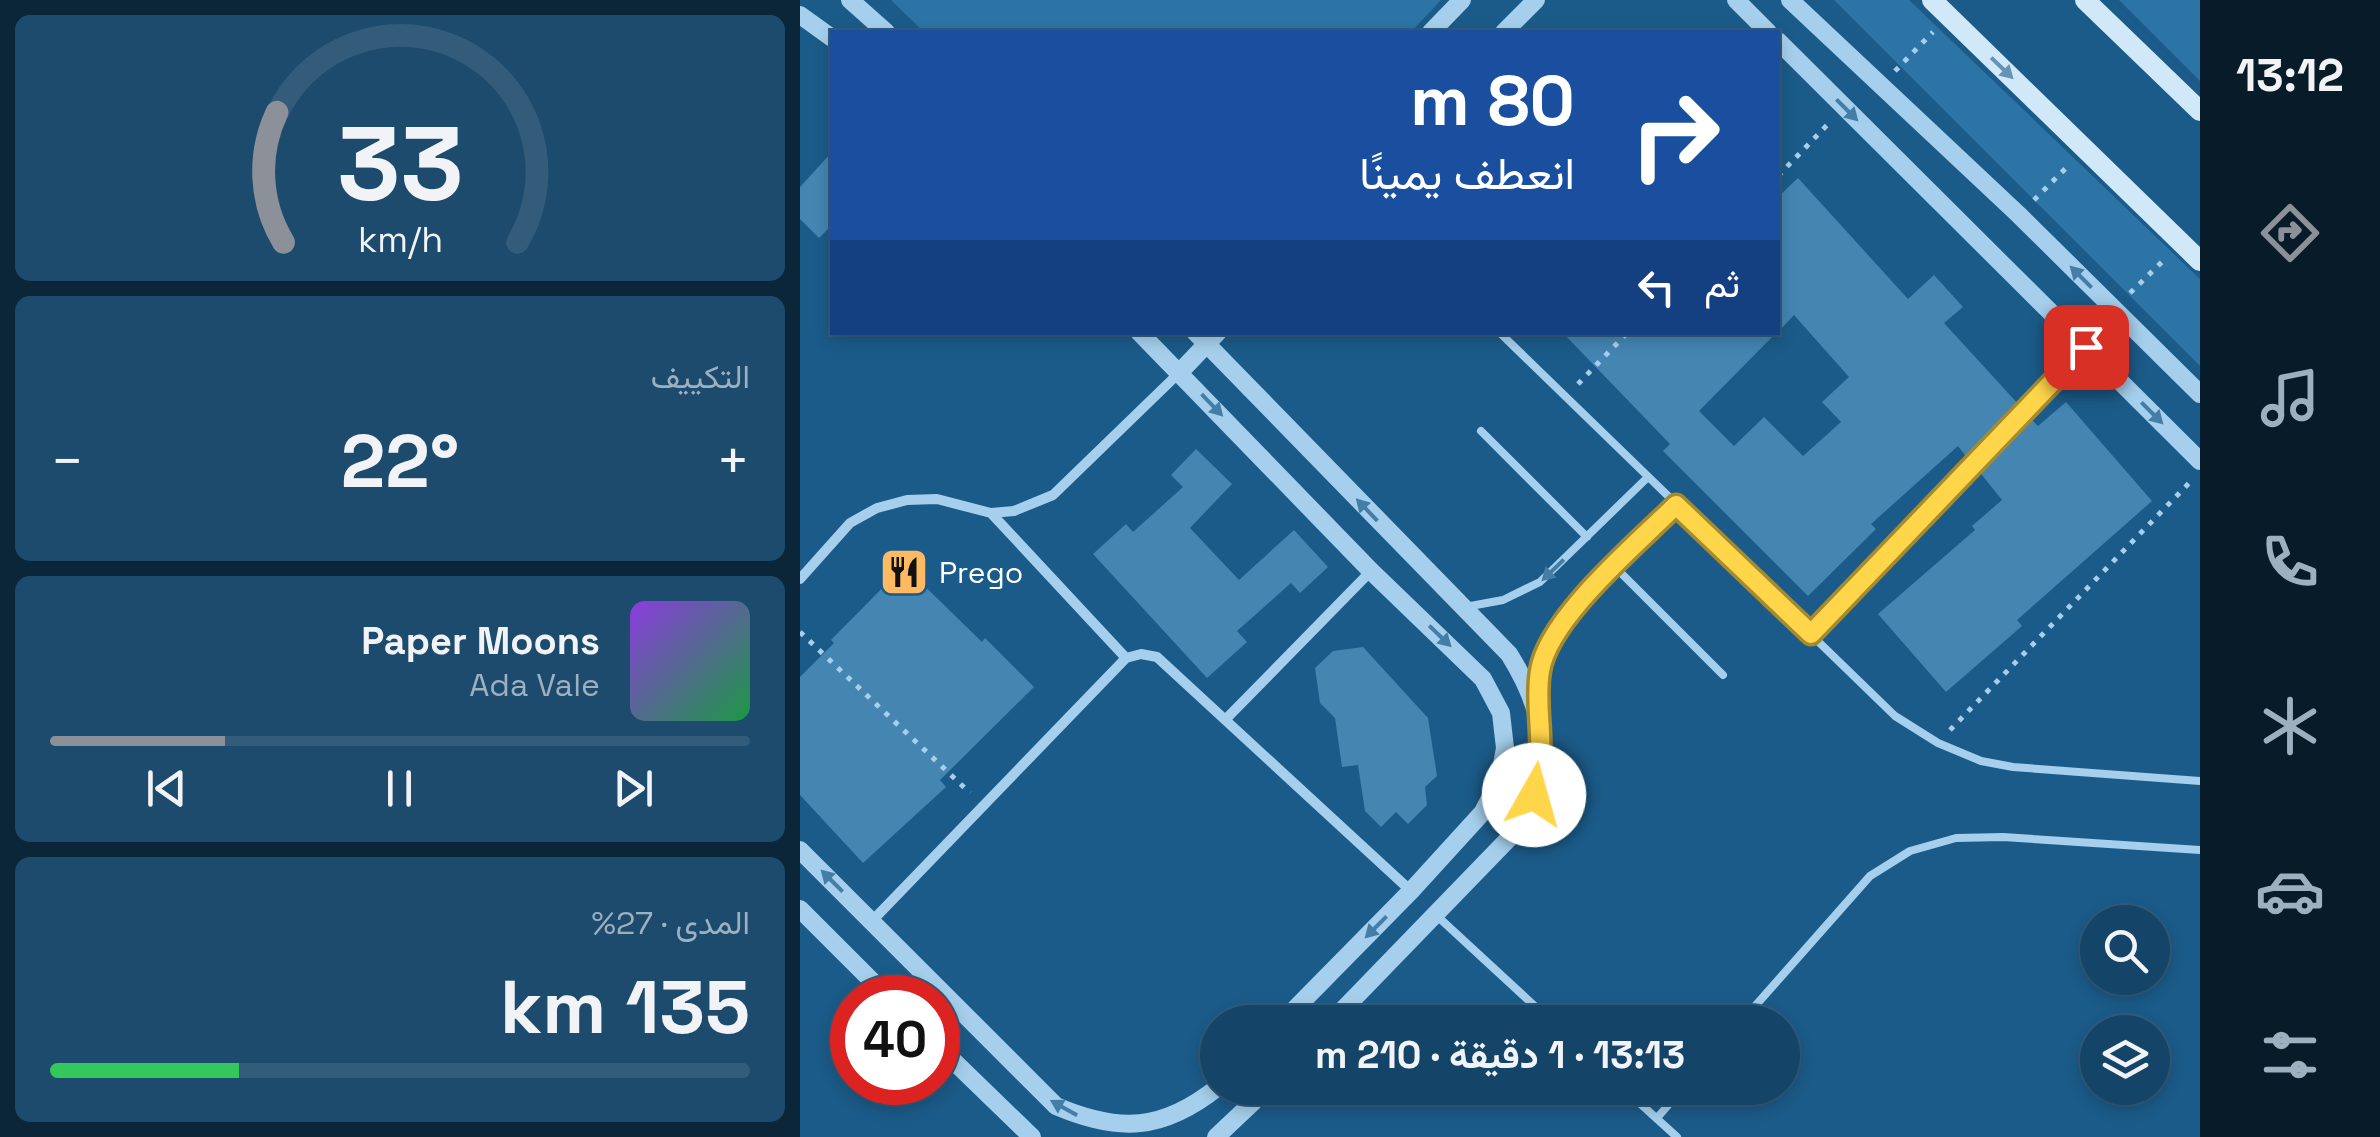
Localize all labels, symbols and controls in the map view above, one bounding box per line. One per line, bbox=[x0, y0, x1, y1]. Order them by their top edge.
text: 13:12 bbox=[2236, 47, 2344, 104]
text: 80 m bbox=[1410, 56, 1575, 145]
one-way arrow bbox=[1990, 56, 2014, 79]
icon: right bbox=[1610, 70, 1740, 200]
text: 33 bbox=[337, 98, 463, 230]
one-way arrow bbox=[1834, 98, 1858, 121]
text: انعطف يمينًا bbox=[1359, 145, 1575, 202]
icon: directions bbox=[2255, 198, 2325, 268]
text: km/h bbox=[357, 217, 443, 262]
icon: left bbox=[1629, 260, 1684, 315]
text: ثم bbox=[1704, 260, 1740, 308]
one-way arrow bbox=[2069, 265, 2093, 289]
pin bbox=[2044, 305, 2129, 390]
icon: arrive bbox=[2059, 320, 2114, 375]
text: التكييف bbox=[651, 357, 750, 397]
icon: music bbox=[2255, 363, 2325, 433]
one-way arrow bbox=[1200, 392, 1223, 416]
one-way arrow bbox=[2140, 401, 2164, 425]
text: 22° bbox=[341, 413, 459, 509]
text: − bbox=[50, 426, 84, 496]
text: + bbox=[716, 426, 750, 496]
one-way arrow bbox=[1356, 498, 1380, 522]
icon: phone bbox=[2255, 527, 2325, 597]
restaurant icon: Prego bbox=[878, 546, 930, 598]
place label: Prego bbox=[939, 553, 1023, 592]
one-way arrow bbox=[1541, 558, 1565, 581]
text: Paper Moons bbox=[361, 617, 600, 665]
one-way arrow bbox=[1427, 624, 1451, 647]
text: Ada Vale bbox=[469, 665, 600, 705]
icon: climate bbox=[2255, 691, 2325, 761]
position arrow bbox=[1482, 743, 1586, 847]
icon: previous bbox=[139, 761, 194, 816]
icon: pause bbox=[372, 761, 427, 816]
icon: next bbox=[606, 761, 661, 816]
icon: car bbox=[2255, 856, 2325, 926]
one-way arrow bbox=[820, 870, 844, 894]
text: المدى · 27% bbox=[591, 903, 750, 943]
map controls bbox=[2080, 905, 2170, 1105]
button: search bbox=[2080, 905, 2170, 995]
one-way arrow bbox=[1365, 915, 1388, 939]
text: 135 km bbox=[500, 959, 750, 1055]
speed limit sign: 40 bbox=[830, 975, 960, 1105]
button: layers bbox=[2080, 1015, 2170, 1105]
icon: filters bbox=[2255, 1020, 2325, 1090]
text: 13:13 · 1 دقيقة · 210 m bbox=[1315, 1031, 1685, 1079]
one-way arrow bbox=[1050, 1099, 1078, 1117]

